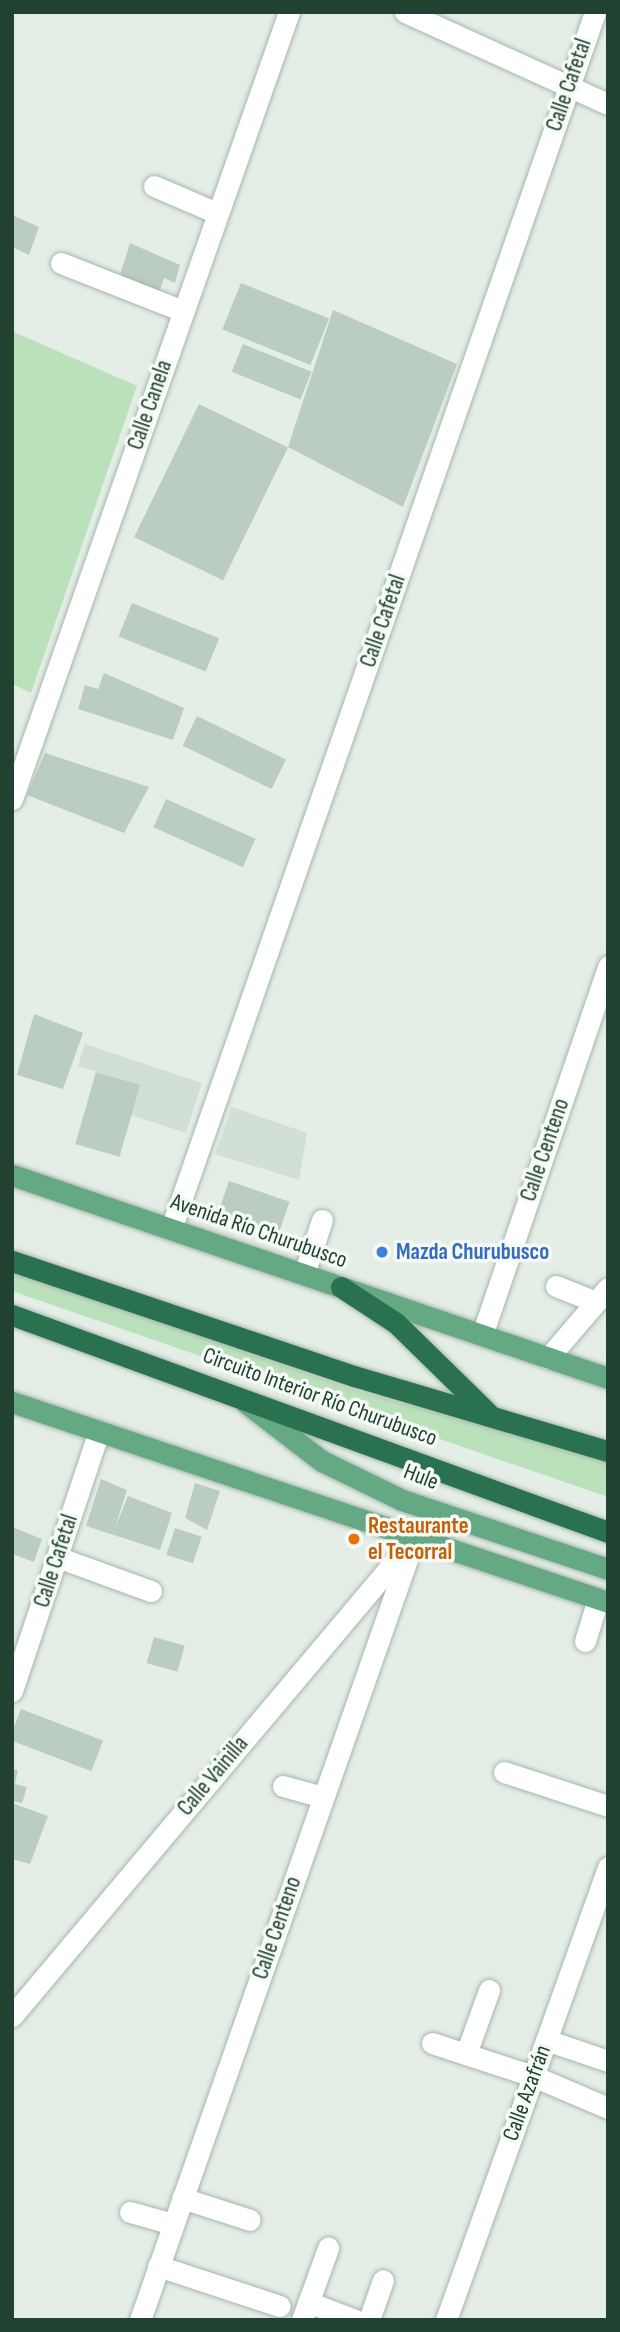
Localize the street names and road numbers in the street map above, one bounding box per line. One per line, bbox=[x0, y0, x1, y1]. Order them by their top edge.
street label: Calle Cafetal bbox=[540, 35, 598, 135]
street label: Calle Canela bbox=[122, 357, 178, 453]
street label: Calle Cafetal bbox=[354, 571, 412, 671]
street label: Calle Centeno bbox=[515, 1095, 575, 1205]
street label: Avenida Río Churubusco bbox=[167, 1188, 351, 1274]
street label: Circuito Interior Río Churubusco bbox=[199, 1342, 441, 1452]
street label: Hule bbox=[400, 1458, 442, 1496]
street label: Calle Cafetal bbox=[28, 1511, 84, 1611]
street label: Calle Vainilla bbox=[172, 1731, 254, 1821]
street label: Calle Centeno bbox=[247, 1873, 307, 1983]
street label: Calle Azafrán bbox=[497, 2041, 557, 2145]

